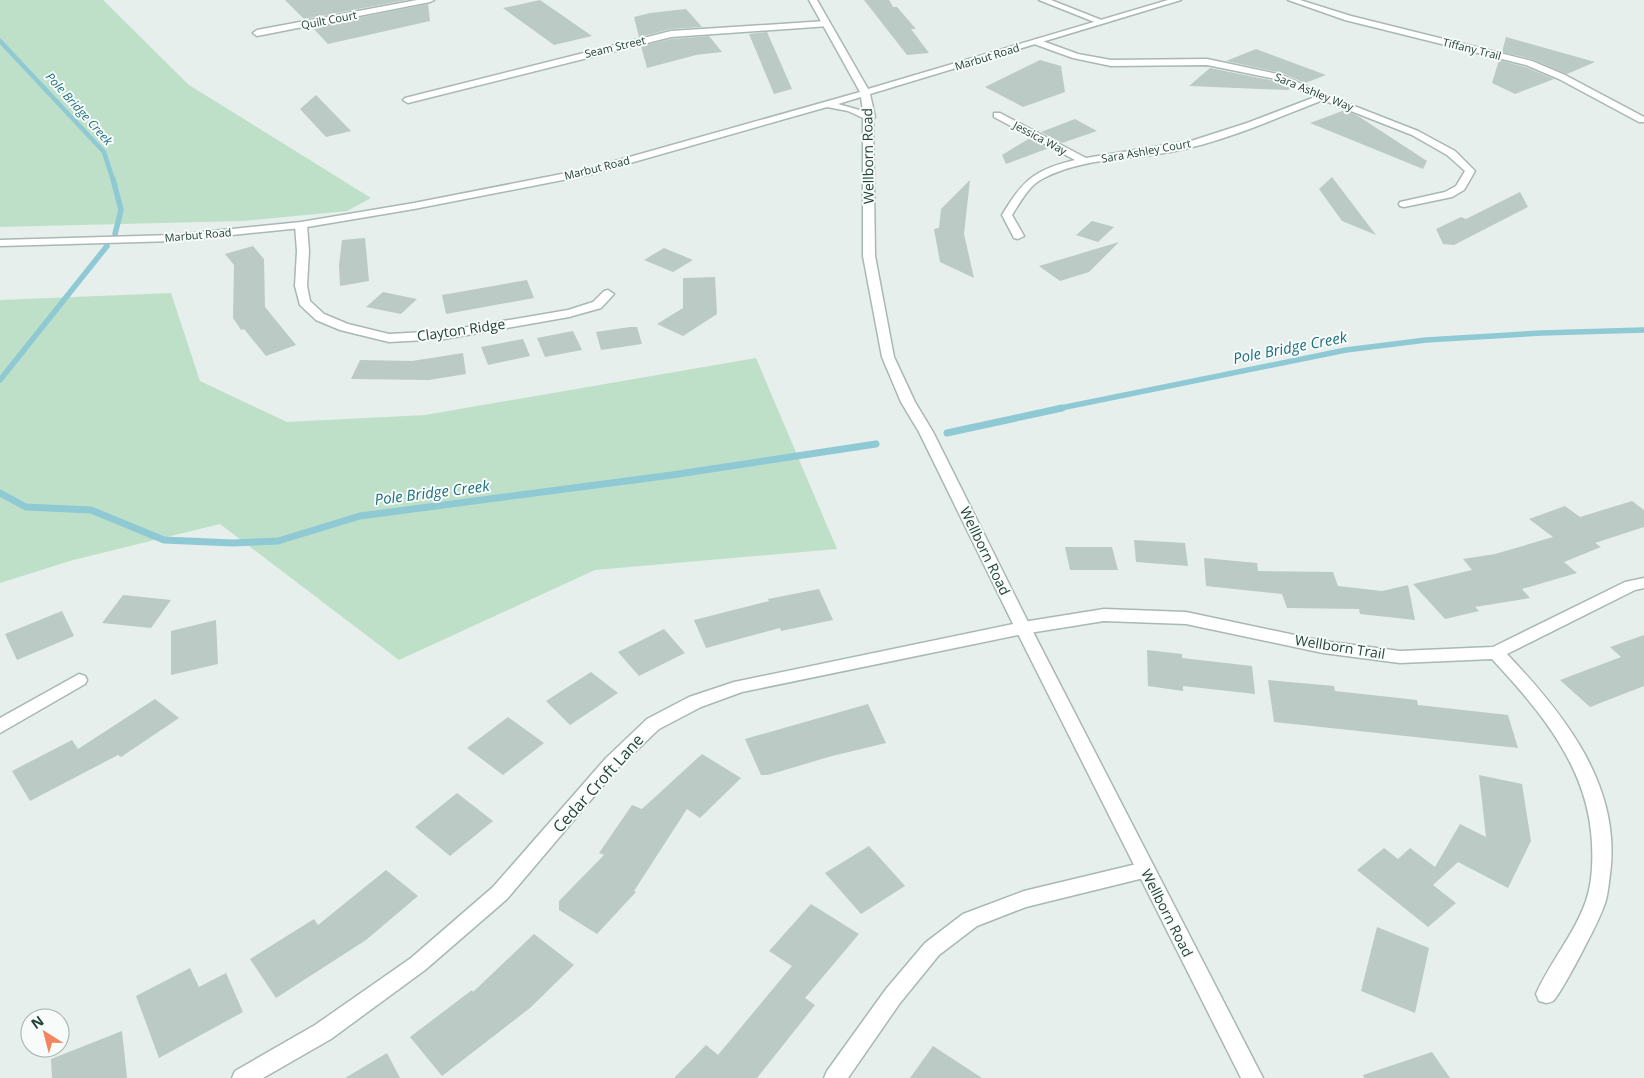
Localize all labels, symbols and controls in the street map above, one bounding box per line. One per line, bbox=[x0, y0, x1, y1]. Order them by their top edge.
street label: Quilt Court bbox=[300, 7, 358, 32]
street label: Seam Street bbox=[583, 32, 647, 61]
street label: Tiffany Trail bbox=[1441, 34, 1503, 63]
street label: Marbut Road bbox=[953, 40, 1021, 73]
water label: Pole Bridge Creek bbox=[42, 69, 117, 150]
street label: Sara Ashley Way bbox=[1273, 69, 1356, 114]
street label: Wellborn Road bbox=[857, 108, 878, 204]
street label: Jessica Way bbox=[1010, 117, 1070, 158]
street label: Sara Ashley Court bbox=[1100, 135, 1192, 166]
street label: Marbut Road bbox=[563, 152, 631, 183]
street label: Marbut Road bbox=[164, 224, 232, 245]
street label: Clayton Ridge bbox=[416, 314, 506, 345]
water label: Pole Bridge Creek bbox=[1231, 326, 1349, 368]
water label: Pole Bridge Creek bbox=[373, 475, 491, 509]
street label: Wellborn Road bbox=[956, 503, 1015, 598]
street label: Wellborn Trail bbox=[1294, 630, 1387, 663]
street label: Cedar Croft Lane bbox=[548, 729, 648, 837]
street label: Wellborn Road bbox=[1137, 866, 1198, 960]
north arrow bbox=[20, 1008, 70, 1058]
text: N bbox=[27, 1011, 47, 1033]

